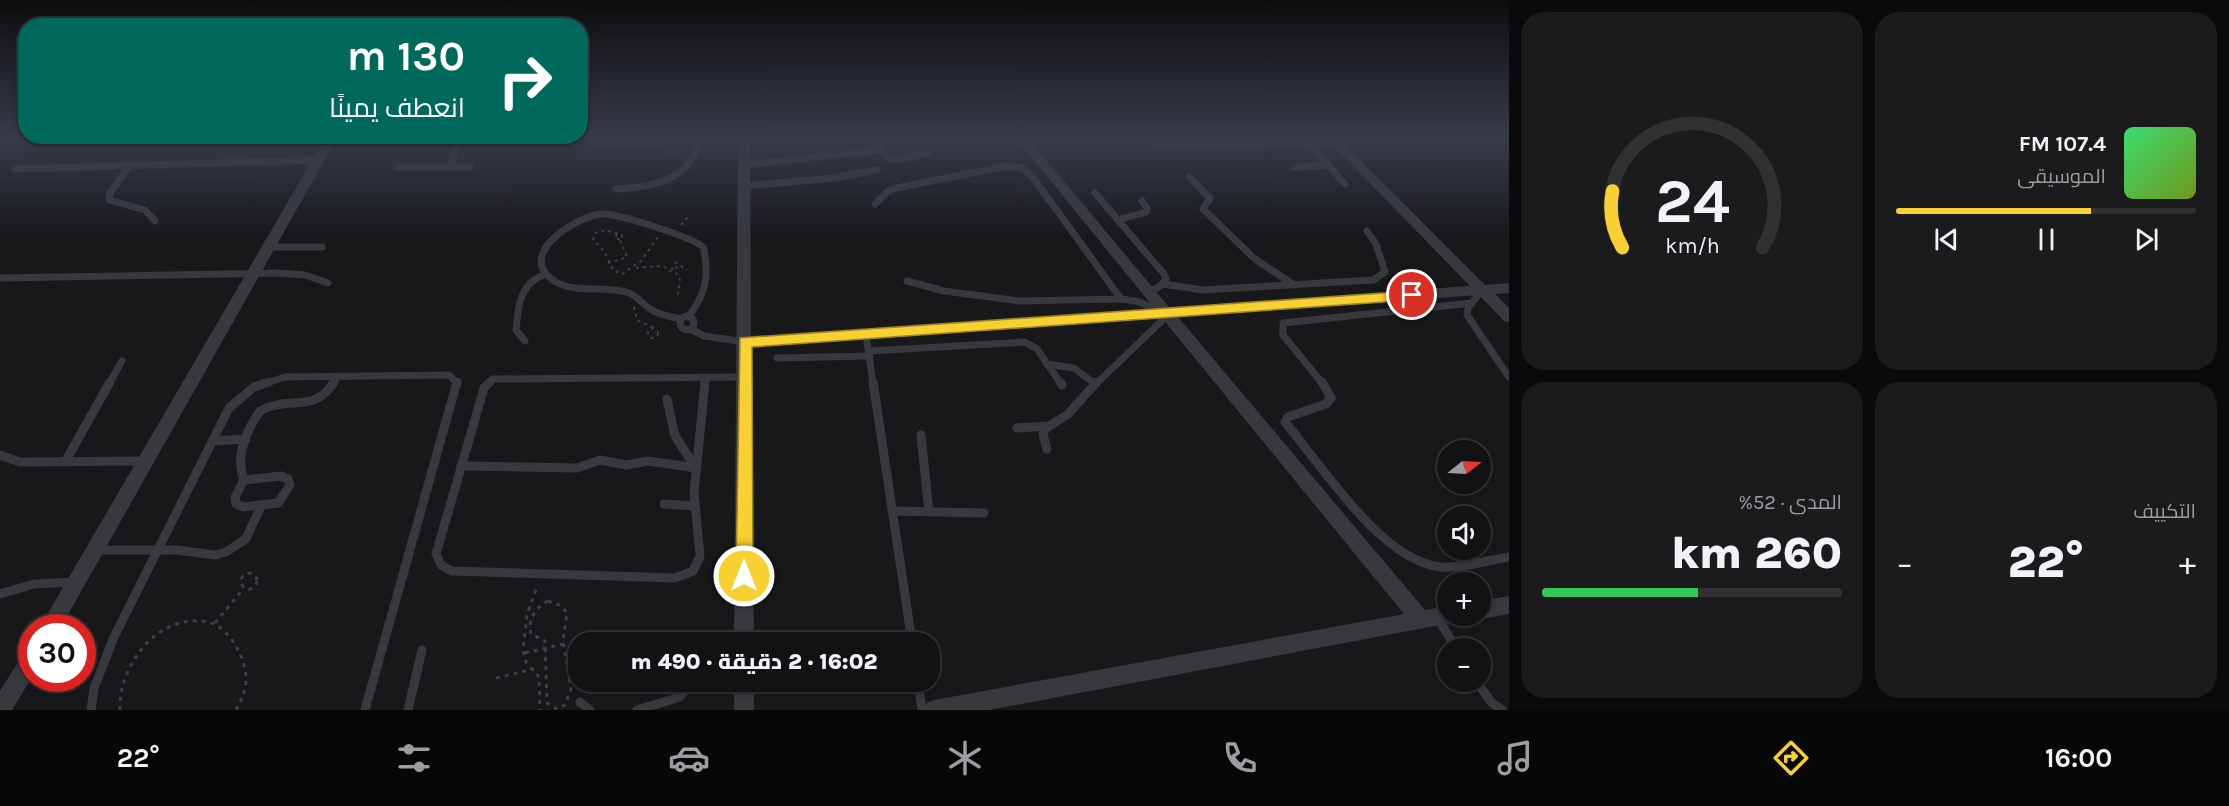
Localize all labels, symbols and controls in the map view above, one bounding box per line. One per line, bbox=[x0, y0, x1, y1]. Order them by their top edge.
text: 130 m bbox=[347, 31, 465, 81]
icon: right bbox=[486, 42, 564, 120]
text: انعطف يمينًا bbox=[329, 92, 465, 124]
text: 107.4 FM bbox=[2019, 131, 2106, 157]
text: 24 bbox=[1655, 165, 1729, 238]
text: الموسيقى bbox=[2017, 165, 2106, 188]
icon: previous bbox=[1930, 223, 1963, 256]
icon: pause bbox=[2030, 223, 2063, 256]
icon: next bbox=[2130, 223, 2163, 256]
text: km/h bbox=[1665, 234, 1719, 259]
pin bbox=[1386, 269, 1437, 320]
icon: arrive bbox=[1395, 278, 1428, 311]
north arrow bbox=[1437, 440, 1491, 494]
map controls bbox=[1437, 440, 1491, 692]
text: المدى · 52% bbox=[1739, 491, 1842, 514]
text: التكييف bbox=[2133, 500, 2196, 523]
button: sound bbox=[1437, 506, 1491, 560]
text: 260 km bbox=[1671, 527, 1842, 579]
text: 22° bbox=[2008, 536, 2084, 588]
position arrow bbox=[712, 544, 776, 608]
text: − bbox=[1896, 544, 1913, 582]
text: + bbox=[2179, 544, 2196, 582]
button: + bbox=[1437, 572, 1491, 626]
speed limit sign: 30 bbox=[18, 614, 96, 692]
button: − bbox=[1437, 638, 1491, 692]
text: 16:02 · 2 دقيقة · 490 m bbox=[631, 649, 877, 675]
icon: filters bbox=[393, 737, 435, 779]
icon: car bbox=[668, 737, 710, 779]
icon: climate bbox=[944, 737, 986, 779]
icon: phone bbox=[1219, 737, 1261, 779]
icon: music bbox=[1494, 737, 1536, 779]
icon: directions bbox=[1770, 737, 1812, 779]
text: 22° bbox=[117, 742, 160, 774]
text: 16:00 bbox=[2045, 742, 2112, 774]

